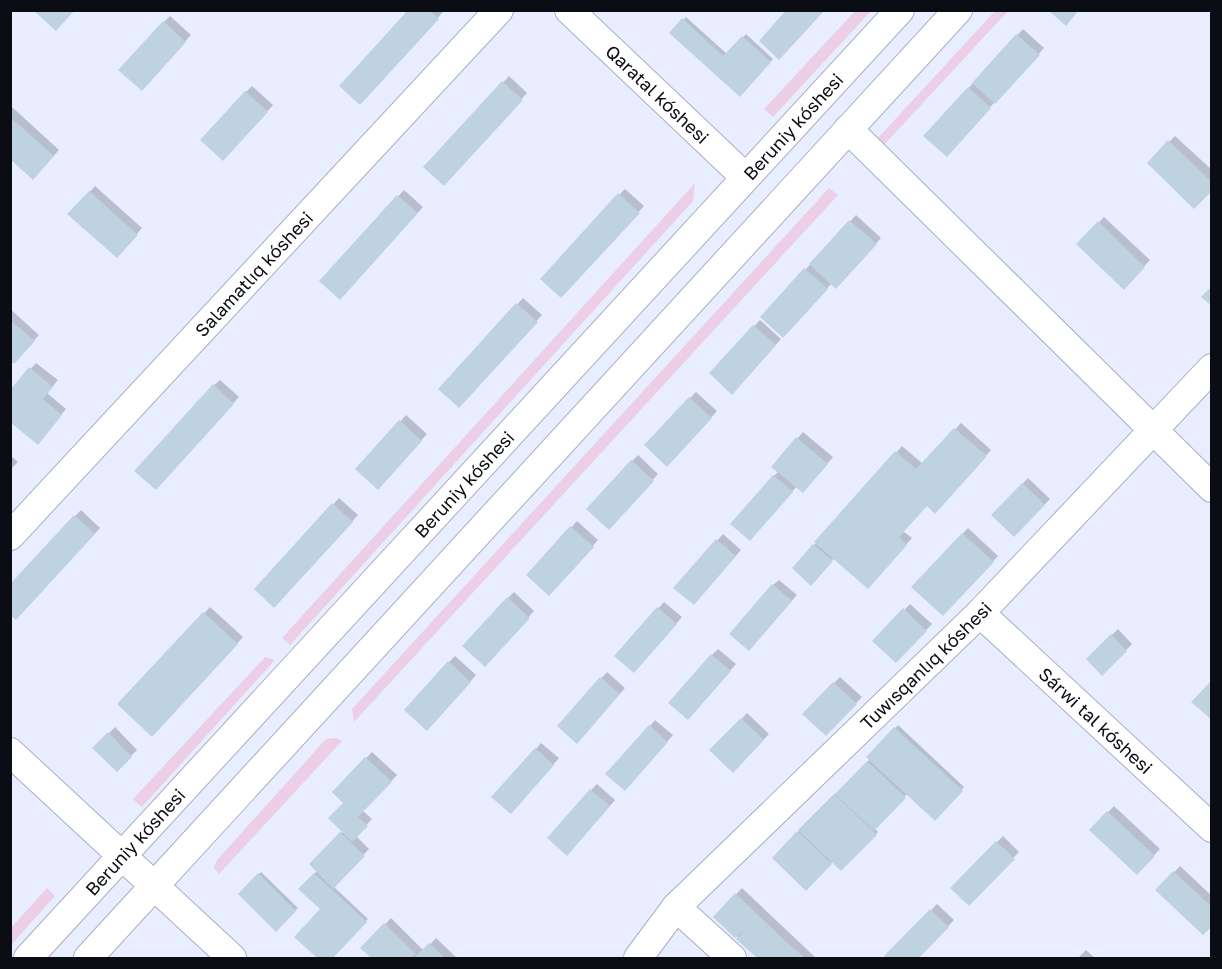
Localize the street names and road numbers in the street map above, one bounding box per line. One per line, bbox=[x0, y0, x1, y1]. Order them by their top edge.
street label: Qaratal kóshesi bbox=[601, 40, 714, 148]
street label: Beruniy kóshesi bbox=[739, 68, 847, 184]
street label: Salamatlıq kóshesi bbox=[190, 207, 317, 341]
street label: Beruniy kóshesi bbox=[410, 426, 518, 542]
street label: Tuwısqanlıq kóshesi bbox=[856, 597, 996, 734]
street label: Sárwi tal kóshesi bbox=[1035, 662, 1157, 778]
street label: Beruniy kóshesi bbox=[80, 784, 189, 900]

